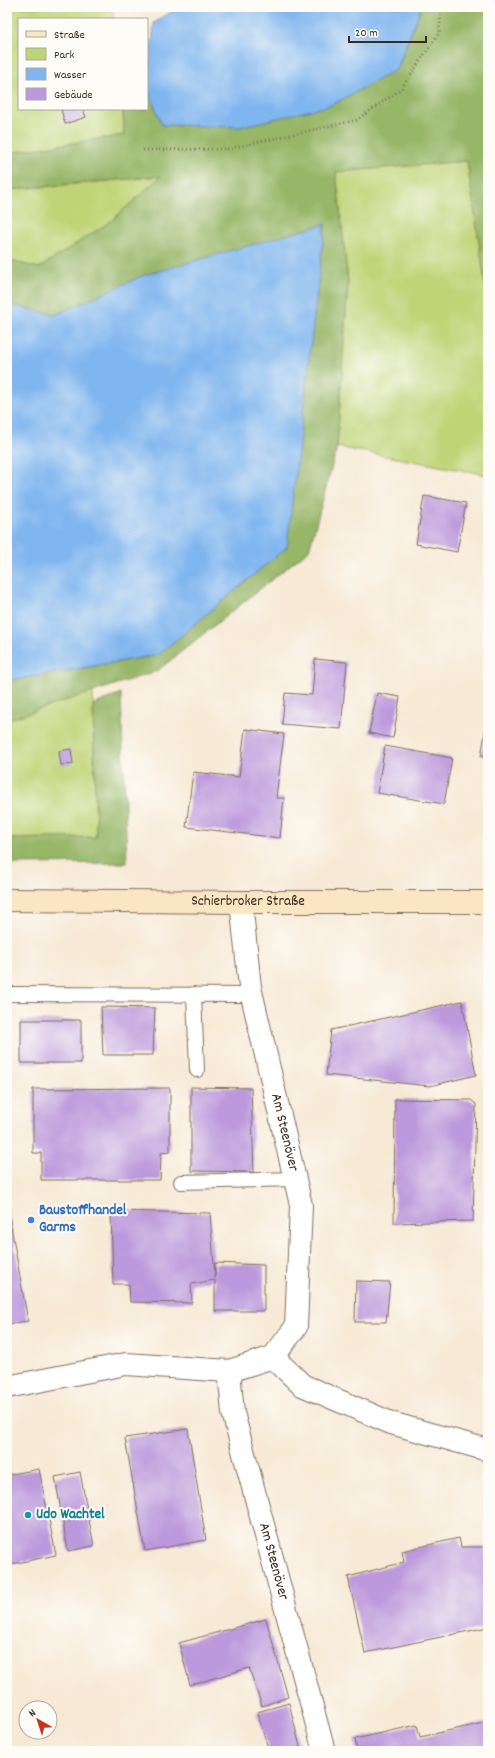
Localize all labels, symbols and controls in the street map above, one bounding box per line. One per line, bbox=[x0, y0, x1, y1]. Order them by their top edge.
legend bbox=[18, 18, 148, 110]
scale bar bbox=[349, 18, 426, 44]
text: 20 m bbox=[355, 25, 378, 42]
text: Straße bbox=[54, 27, 85, 44]
text: Park bbox=[54, 47, 75, 64]
text: Wasser bbox=[54, 67, 87, 84]
text: Gebäude bbox=[54, 87, 93, 104]
street label: Schierbroker Straße bbox=[191, 891, 305, 913]
street label: Am Steenöver bbox=[264, 1091, 304, 1174]
place label: Baustoffhandel Garms bbox=[39, 1200, 127, 1239]
marker: Baustoffhandel Garms bbox=[26, 1215, 36, 1225]
place label: Udo Wachtel bbox=[36, 1504, 105, 1526]
marker: Udo Wachtel bbox=[23, 1510, 33, 1520]
street label: Am Steenöver bbox=[252, 1520, 294, 1603]
north arrow bbox=[18, 1700, 58, 1740]
text: N bbox=[26, 1706, 41, 1722]

